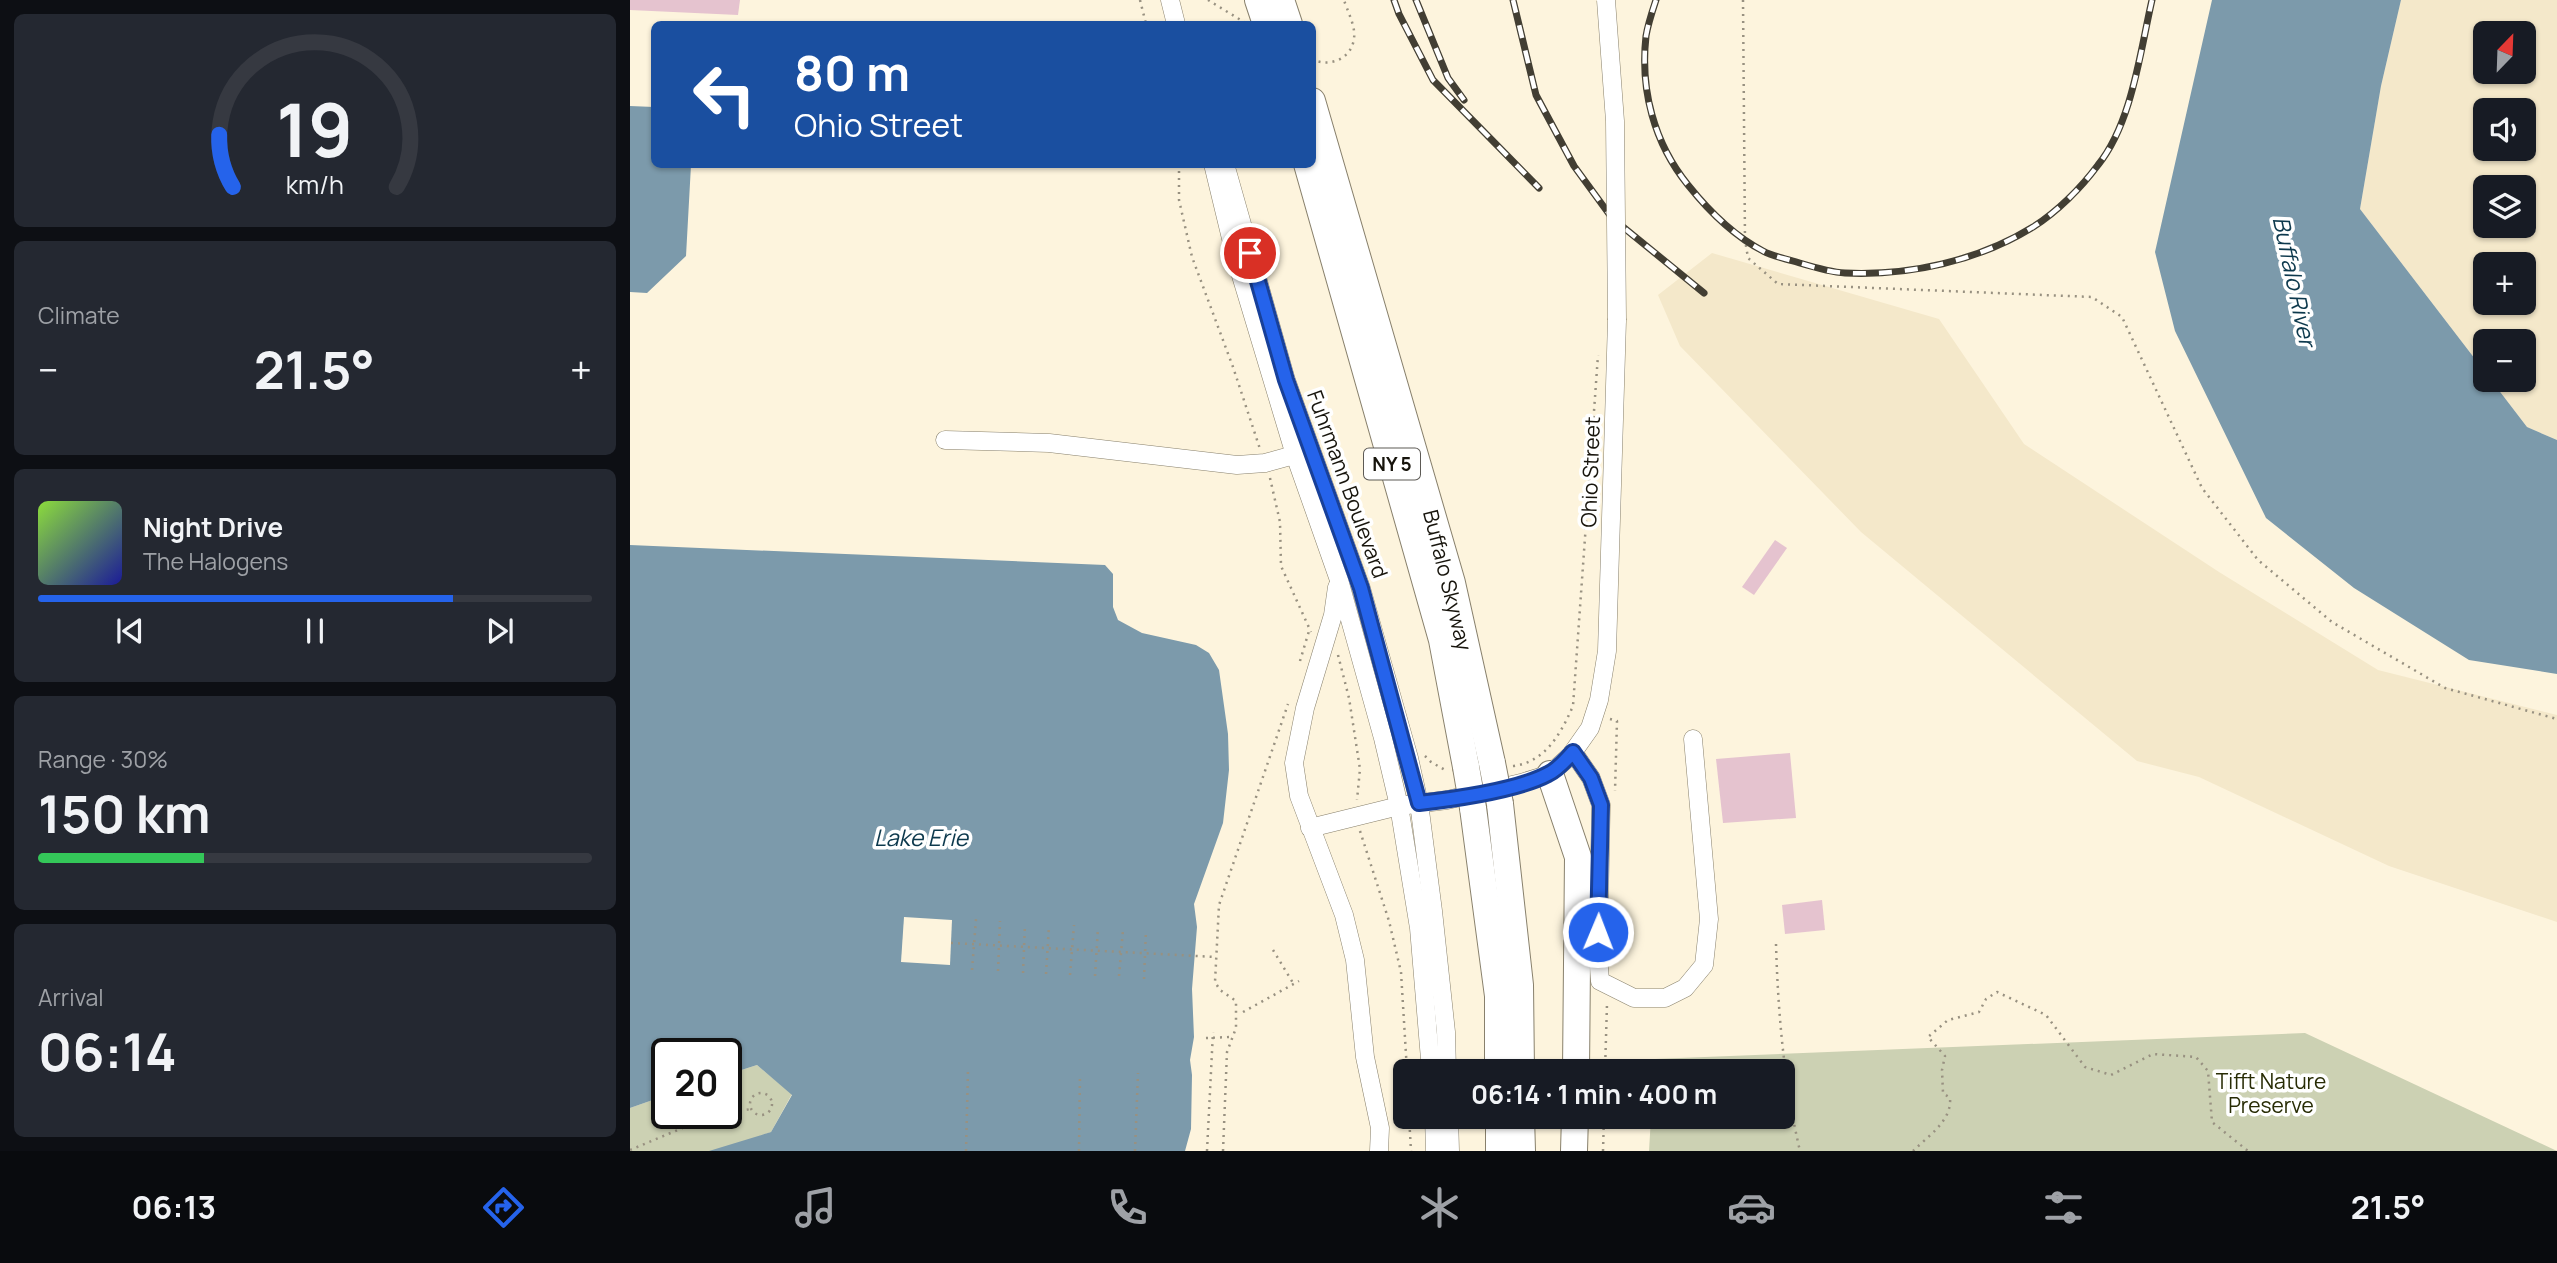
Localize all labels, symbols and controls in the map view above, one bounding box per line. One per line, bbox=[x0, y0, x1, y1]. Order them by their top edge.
north arrow bbox=[2473, 21, 2536, 84]
map controls bbox=[2473, 21, 2536, 392]
text: 80 m bbox=[794, 39, 910, 106]
icon: left bbox=[679, 49, 770, 140]
text: 19 bbox=[276, 79, 354, 179]
button: sound bbox=[2473, 98, 2536, 161]
text: Ohio Street bbox=[794, 103, 963, 147]
text: km/h bbox=[286, 167, 344, 202]
button: layers bbox=[2473, 175, 2536, 238]
water label: Buffalo River bbox=[2266, 213, 2325, 351]
pin bbox=[1220, 223, 1280, 283]
icon: arrive bbox=[1231, 234, 1269, 272]
button: + bbox=[2473, 252, 2536, 315]
text: Climate bbox=[38, 299, 120, 331]
button: − bbox=[2473, 329, 2536, 392]
text: 21.5° bbox=[254, 334, 375, 405]
text: − bbox=[38, 343, 59, 395]
text: + bbox=[570, 343, 592, 395]
street label: Fuhrmann Boulevard bbox=[1301, 386, 1395, 582]
street label: Ohio Street bbox=[1574, 416, 1606, 528]
road number: NY 5 bbox=[1364, 449, 1420, 480]
street label: Buffalo Skyway bbox=[1417, 507, 1479, 653]
text: Night Drive bbox=[143, 509, 283, 545]
text: The Halogens bbox=[143, 545, 288, 577]
icon: previous bbox=[111, 612, 149, 650]
icon: pause bbox=[296, 612, 334, 650]
icon: next bbox=[481, 612, 519, 650]
text: Range · 30% bbox=[38, 743, 168, 775]
text: 150 km bbox=[38, 778, 211, 849]
water label: Lake Erie bbox=[874, 821, 970, 853]
position arrow bbox=[1561, 895, 1635, 969]
text: Arrival bbox=[38, 981, 104, 1013]
text: 06:14 bbox=[38, 1016, 177, 1087]
speed limit sign: 20 bbox=[651, 1038, 742, 1129]
park label: Tifft Nature Preserve bbox=[2216, 1067, 2326, 1119]
text: 06:14 · 1 min · 400 m bbox=[1471, 1076, 1717, 1112]
icon: directions bbox=[479, 1183, 528, 1232]
icon: music bbox=[791, 1183, 840, 1232]
icon: phone bbox=[1103, 1183, 1152, 1232]
icon: climate bbox=[1415, 1183, 1464, 1232]
icon: car bbox=[1727, 1183, 1776, 1232]
icon: filters bbox=[2039, 1183, 2088, 1232]
text: 06:13 bbox=[131, 1185, 216, 1229]
text: 21.5° bbox=[2351, 1185, 2425, 1229]

